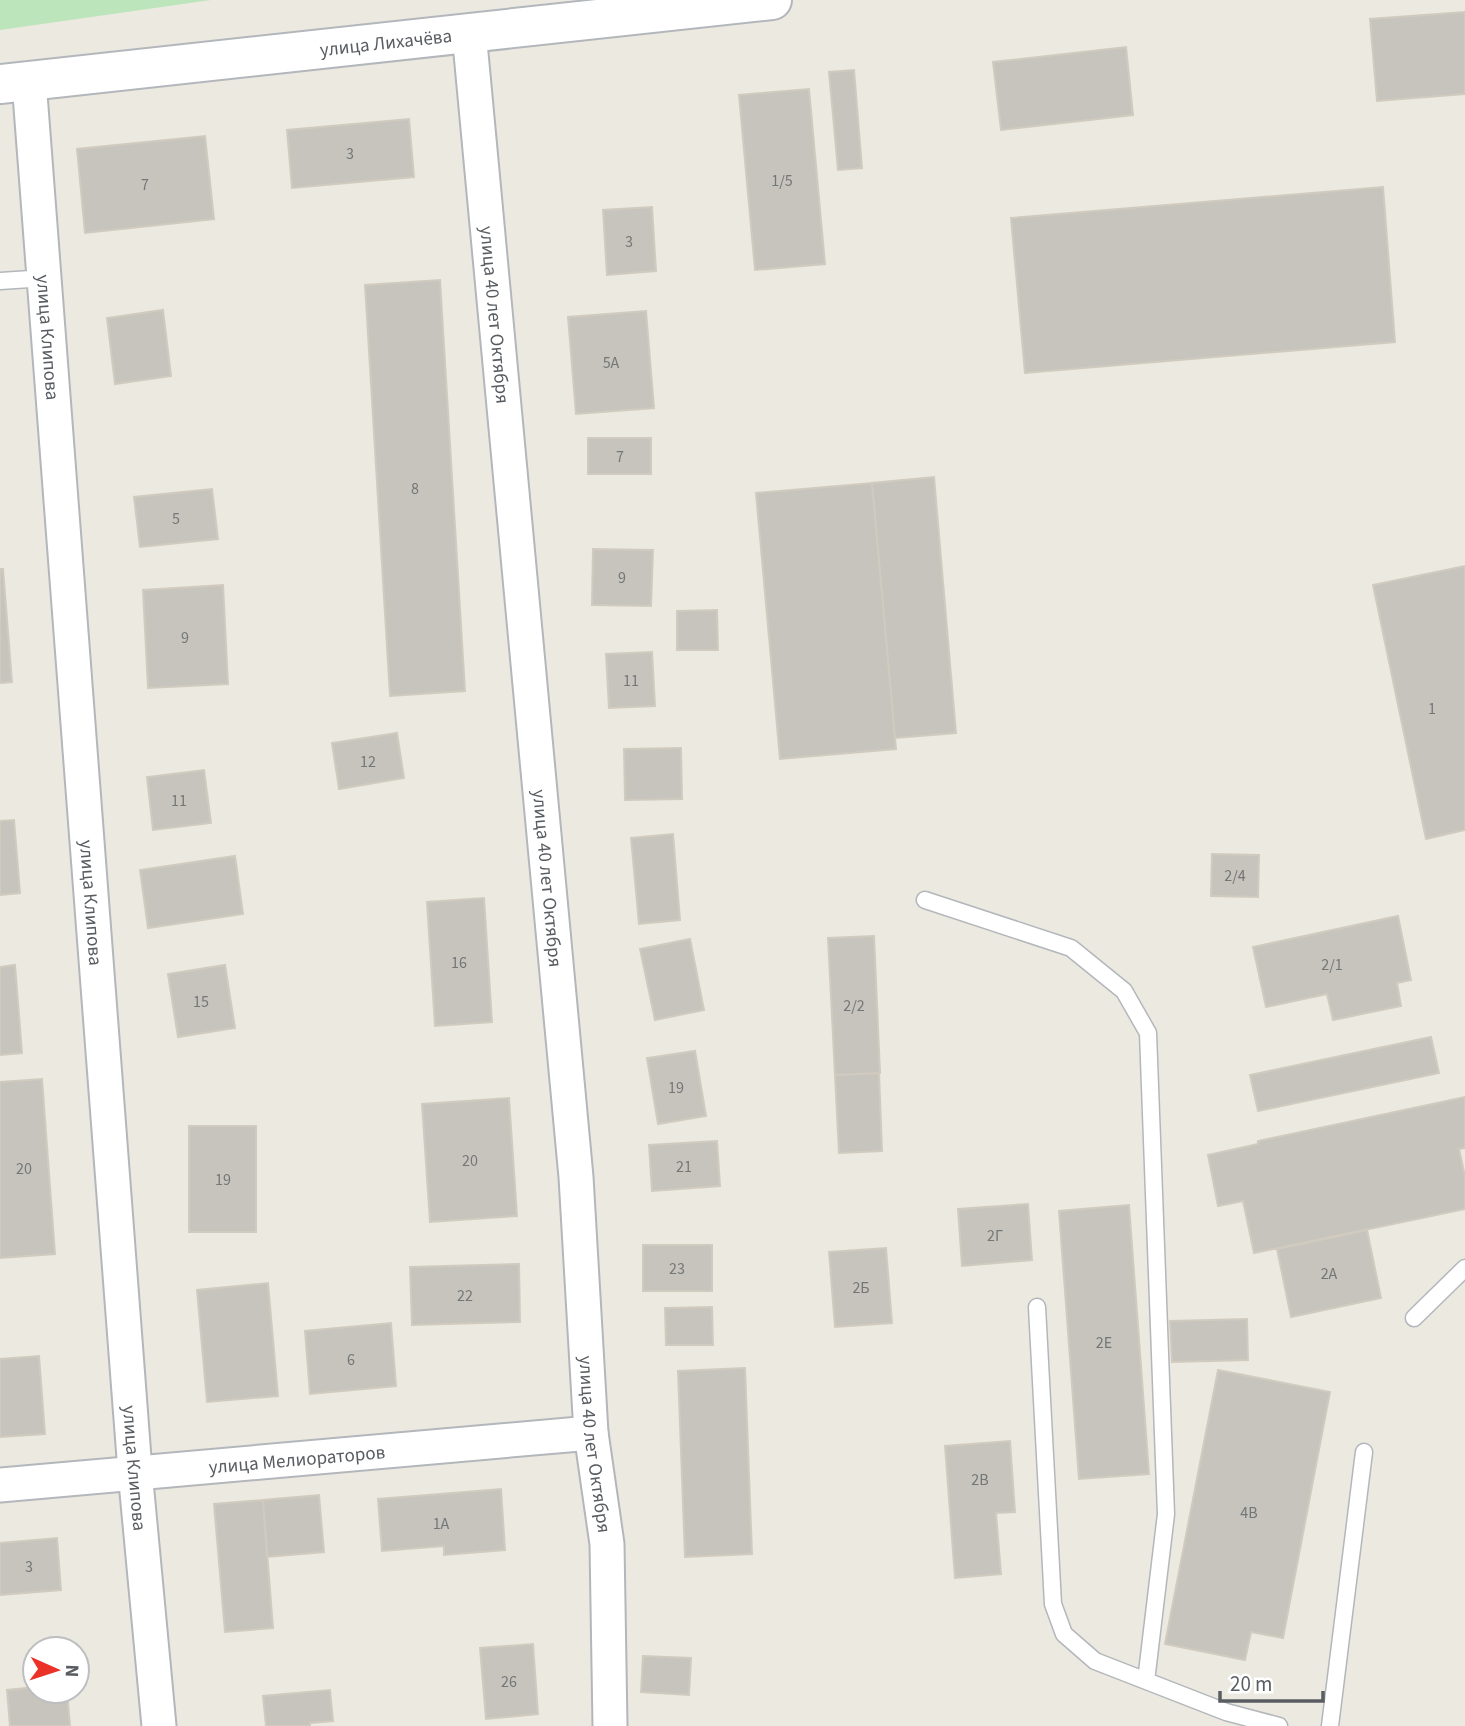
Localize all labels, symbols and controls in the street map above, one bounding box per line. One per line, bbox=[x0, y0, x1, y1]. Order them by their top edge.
street label: улица Лихачёва bbox=[318, 23, 453, 64]
house number: 3 bbox=[346, 143, 354, 165]
house number: 1/5 bbox=[771, 170, 793, 192]
house number: 7 bbox=[141, 174, 149, 196]
street label: улица 40 лет Октября bbox=[472, 225, 516, 405]
house number: 3 bbox=[625, 231, 633, 253]
street label: улица Клипова bbox=[29, 274, 65, 401]
house number: 5А bbox=[603, 352, 620, 374]
house number: 7 bbox=[616, 446, 624, 468]
house number: 8 bbox=[411, 478, 419, 500]
house number: 5 bbox=[172, 508, 180, 530]
house number: 9 bbox=[618, 567, 626, 589]
house number: 9 bbox=[181, 627, 189, 649]
house number: 11 bbox=[623, 670, 639, 692]
house number: 1 bbox=[1428, 698, 1436, 720]
house number: 12 bbox=[360, 751, 376, 773]
street label: улица 40 лет Октября bbox=[525, 788, 568, 969]
house number: 11 bbox=[171, 790, 187, 812]
street label: улица Клипова bbox=[72, 839, 108, 967]
house number: 2/4 bbox=[1224, 865, 1246, 887]
house number: 16 bbox=[451, 952, 467, 974]
house number: 2/1 bbox=[1321, 954, 1343, 976]
house number: 15 bbox=[193, 991, 209, 1013]
house number: 2/2 bbox=[843, 995, 865, 1017]
house number: 19 bbox=[668, 1077, 684, 1099]
house number: 20 bbox=[462, 1150, 478, 1172]
house number: 21 bbox=[676, 1156, 692, 1178]
house number: 20 bbox=[16, 1158, 32, 1180]
house number: 19 bbox=[215, 1169, 231, 1191]
house number: 2Г bbox=[987, 1225, 1003, 1247]
house number: 23 bbox=[669, 1258, 685, 1280]
house number: 2А bbox=[1321, 1263, 1338, 1285]
house number: 2Б bbox=[852, 1277, 870, 1299]
house number: 22 bbox=[457, 1285, 473, 1307]
house number: 2Е bbox=[1096, 1332, 1112, 1354]
house number: 6 bbox=[347, 1349, 355, 1371]
street label: улица 40 лет Октября bbox=[571, 1355, 617, 1535]
street label: улица Клипова bbox=[115, 1404, 153, 1532]
street label: улица Мелиораторов bbox=[208, 1439, 386, 1482]
house number: 2В bbox=[971, 1469, 989, 1491]
house number: 4В bbox=[1240, 1502, 1258, 1524]
house number: 1А bbox=[433, 1513, 450, 1535]
house number: 3 bbox=[25, 1556, 33, 1578]
north arrow bbox=[21, 1635, 91, 1705]
scale bar bbox=[1220, 1660, 1323, 1704]
text: N bbox=[58, 1664, 85, 1678]
text: 20 m bbox=[1230, 1669, 1272, 1699]
house number: 26 bbox=[501, 1671, 517, 1693]

